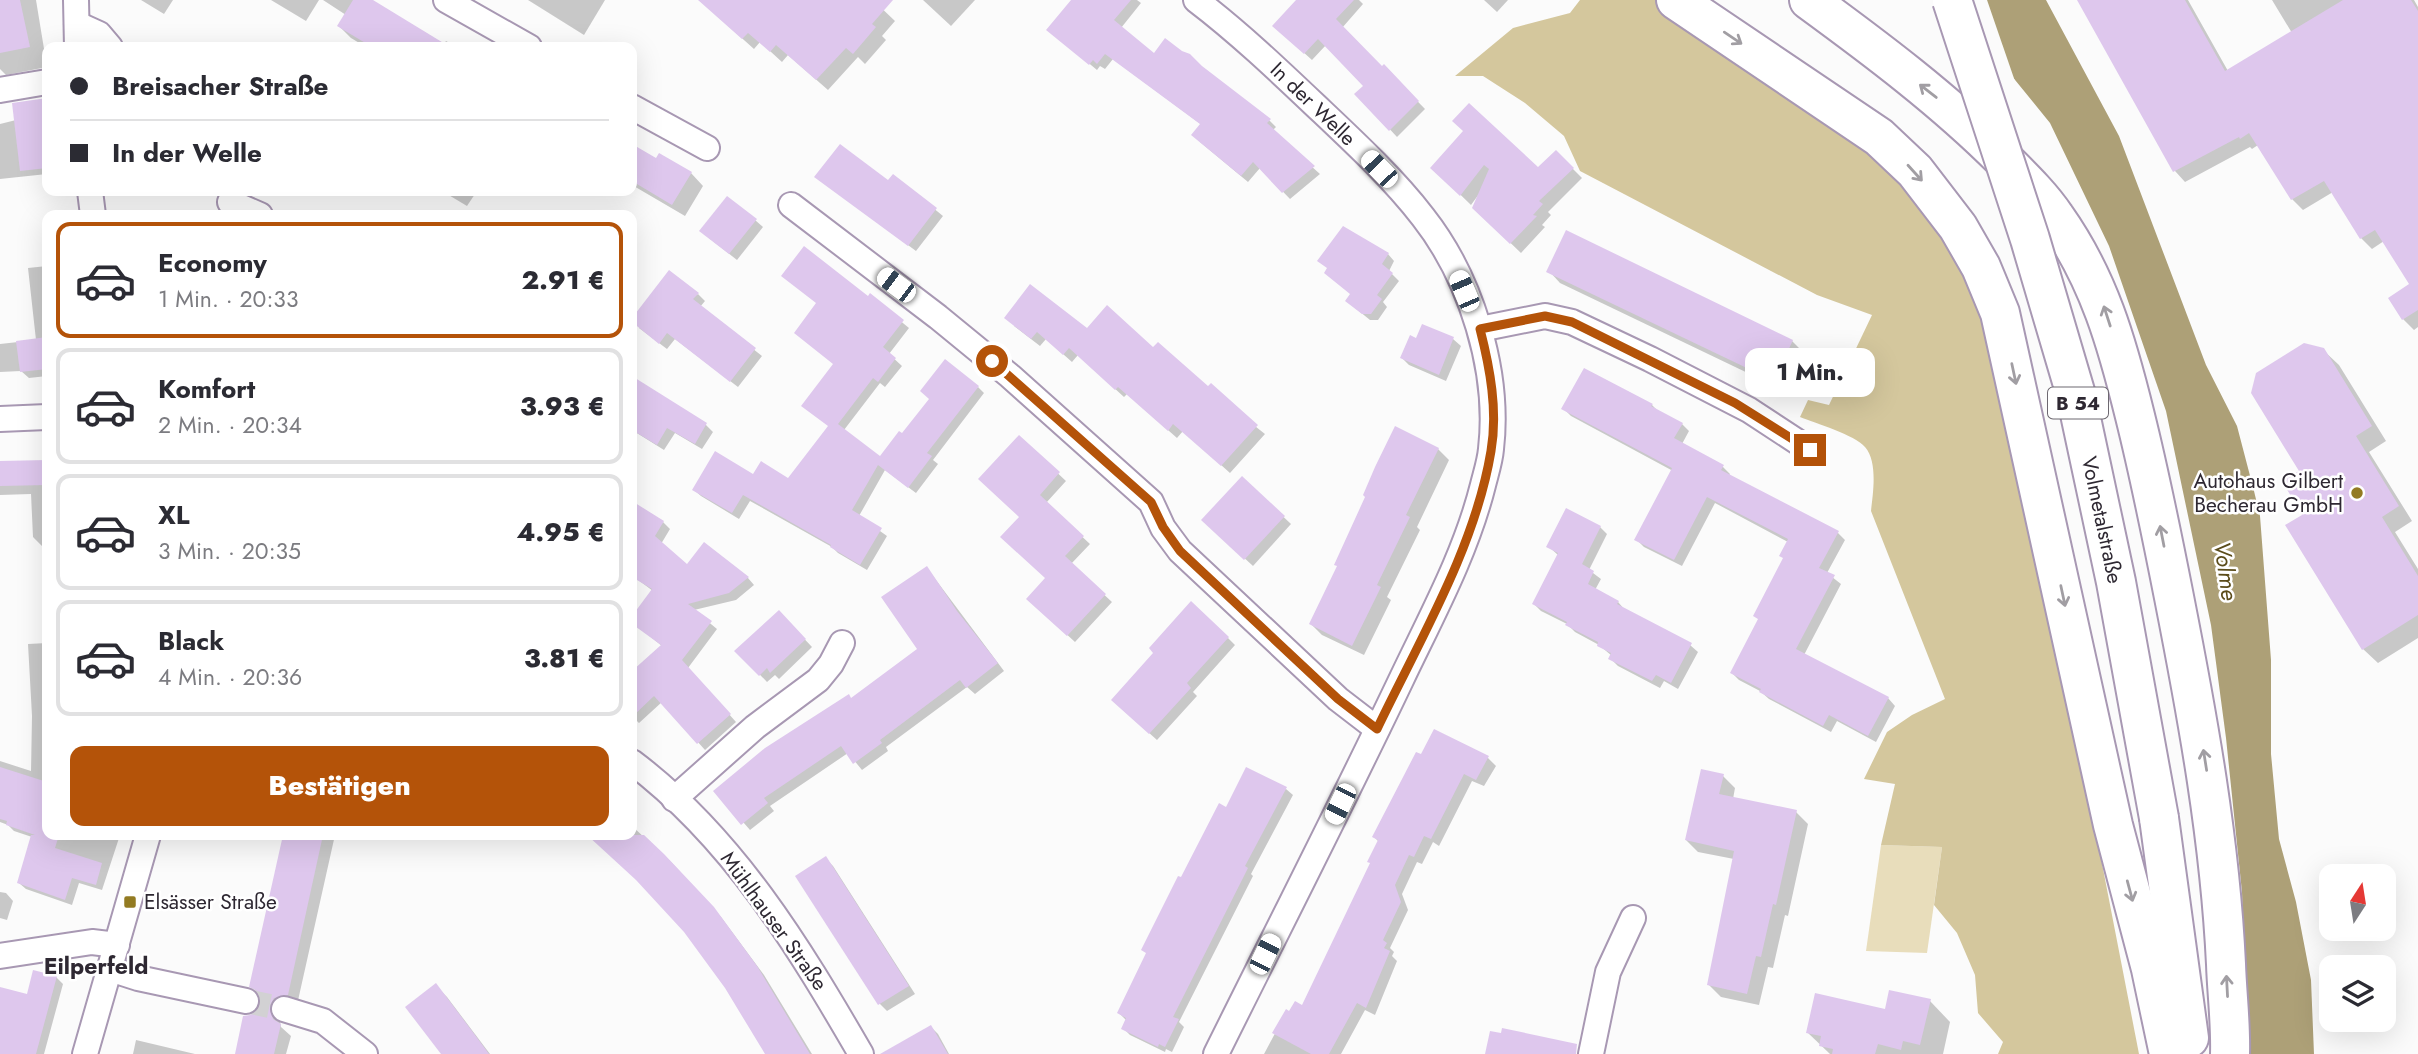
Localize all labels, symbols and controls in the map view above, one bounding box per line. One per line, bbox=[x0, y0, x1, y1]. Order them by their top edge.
one-way arrow bbox=[1722, 31, 1742, 45]
street label: In der Welle bbox=[1263, 55, 1363, 153]
text: Breisacher Straße bbox=[112, 67, 328, 105]
one-way arrow bbox=[1919, 83, 1937, 99]
text: In der Welle bbox=[112, 134, 262, 172]
car bbox=[1357, 147, 1402, 191]
one-way arrow bbox=[1907, 163, 1923, 181]
text: Economy bbox=[158, 244, 267, 282]
icon: car bbox=[74, 249, 137, 312]
text: 2.91 € bbox=[521, 261, 605, 299]
car bbox=[873, 264, 920, 306]
car bbox=[1447, 268, 1482, 314]
text: 1 Min. · 20:33 bbox=[158, 282, 298, 316]
one-way arrow bbox=[2100, 305, 2112, 327]
route start bbox=[976, 345, 1008, 377]
callout: 1 Min. bbox=[1745, 349, 1875, 398]
text: 1 Min. bbox=[1776, 355, 1844, 389]
one-way arrow bbox=[2008, 362, 2021, 385]
text: Komfort bbox=[158, 370, 255, 408]
icon: car bbox=[74, 375, 137, 438]
text: 3.93 € bbox=[520, 387, 605, 425]
road number: B 54 bbox=[2048, 388, 2108, 418]
text: 2 Min. · 20:34 bbox=[158, 408, 302, 442]
route end bbox=[1794, 434, 1826, 466]
street label: Volmetalstraße bbox=[2074, 454, 2130, 586]
place label: Autohaus Gilbert Becherau GmbH bbox=[2194, 466, 2343, 520]
marker: Autohaus Gilbert Becherau GmbH bbox=[2349, 485, 2365, 501]
text: XL bbox=[158, 496, 190, 534]
icon: car bbox=[74, 501, 137, 564]
text: 4.95 € bbox=[516, 513, 605, 551]
one-way arrow bbox=[2155, 525, 2169, 548]
text: 3 Min. · 20:35 bbox=[158, 534, 301, 568]
water label: Volme bbox=[2205, 539, 2247, 603]
one-way arrow bbox=[2056, 584, 2070, 607]
text: Black bbox=[158, 622, 224, 660]
icon: car bbox=[74, 627, 137, 690]
text: 3.81 € bbox=[524, 639, 605, 677]
text: 4 Min. · 20:36 bbox=[158, 660, 302, 694]
button: Bestätigen bbox=[70, 746, 609, 826]
one-way arrow bbox=[2198, 749, 2211, 772]
car bbox=[1322, 781, 1359, 827]
street label: Mühlhauser Straße bbox=[713, 845, 835, 997]
north arrow bbox=[2319, 864, 2396, 942]
map controls bbox=[2319, 864, 2396, 1032]
one-way arrow bbox=[2124, 879, 2137, 902]
place label: Elsässer Straße bbox=[144, 887, 277, 917]
marker: Elsässer Straße bbox=[122, 894, 138, 910]
car bbox=[1247, 931, 1284, 977]
district label: Eilperfeld bbox=[44, 949, 148, 983]
button: layers bbox=[2319, 955, 2396, 1032]
one-way arrow bbox=[2220, 975, 2233, 998]

